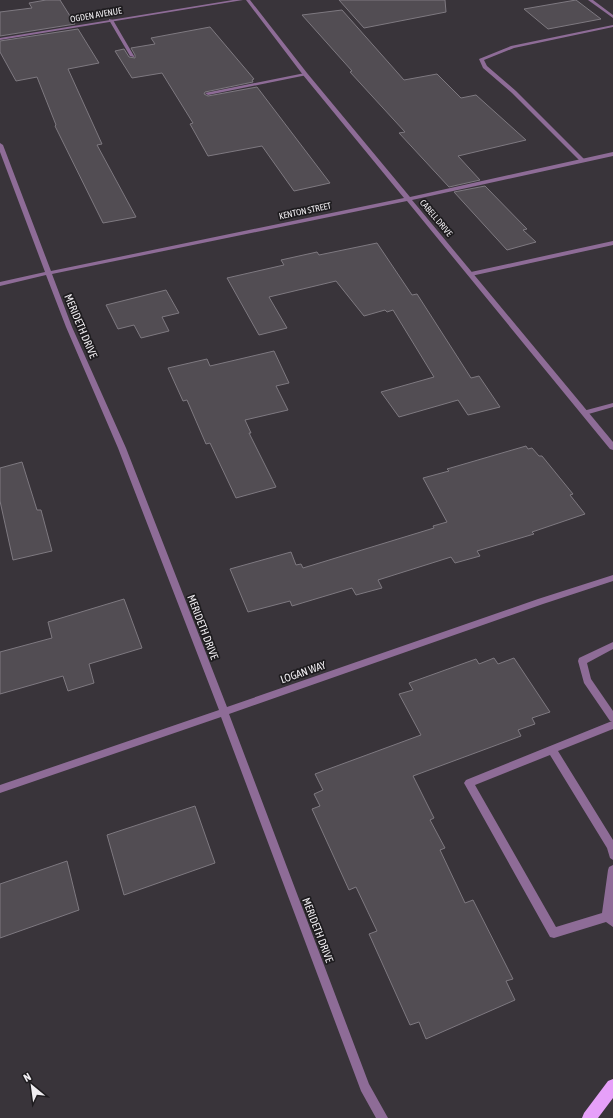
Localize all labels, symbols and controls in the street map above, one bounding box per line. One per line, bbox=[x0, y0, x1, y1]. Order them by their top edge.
street label: OGDEN AVENUE bbox=[69, 6, 123, 24]
street label: CABELL DRIVE bbox=[418, 198, 454, 239]
street label: KENTON STREET bbox=[278, 201, 332, 221]
street label: MERIDETH DRIVE bbox=[62, 292, 100, 360]
street label: MERIDETH DRIVE bbox=[185, 593, 221, 661]
street label: LOGAN WAY bbox=[279, 659, 327, 685]
street label: MERIDETH DRIVE bbox=[300, 896, 336, 964]
north arrow bbox=[12, 1066, 52, 1106]
text: N bbox=[21, 1070, 33, 1084]

